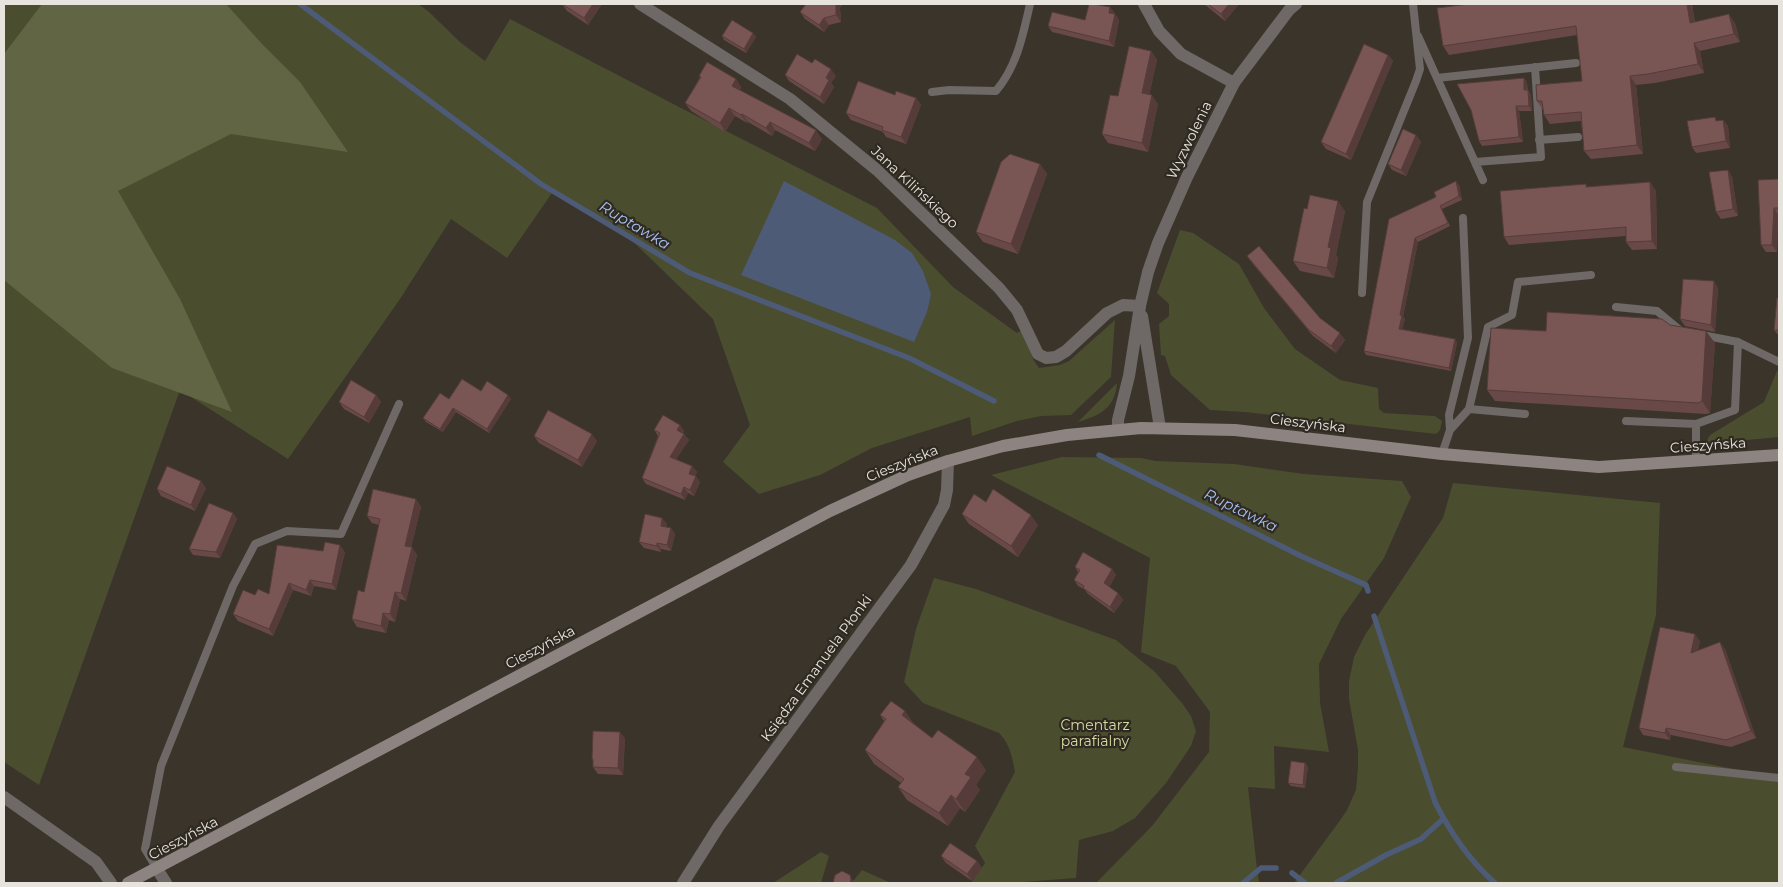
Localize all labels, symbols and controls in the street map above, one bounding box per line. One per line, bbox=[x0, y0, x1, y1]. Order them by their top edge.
street label: Wyzwolenia bbox=[1162, 98, 1216, 182]
street label: Jana Kilińskiego bbox=[867, 141, 963, 232]
water label: Ruptawka bbox=[596, 197, 674, 253]
street label: Cieszyńska bbox=[1269, 409, 1347, 437]
street label: Cieszyńska bbox=[1669, 433, 1747, 457]
street label: Cieszyńska bbox=[863, 440, 941, 486]
water label: Ruptawka bbox=[1201, 484, 1281, 536]
street label: Księdza Emanuela Płonki bbox=[757, 591, 875, 745]
street label: Cieszyńska bbox=[502, 621, 578, 673]
park label: Cmentarz parafialny bbox=[1060, 716, 1130, 750]
street label: Cieszyńska bbox=[145, 812, 221, 864]

